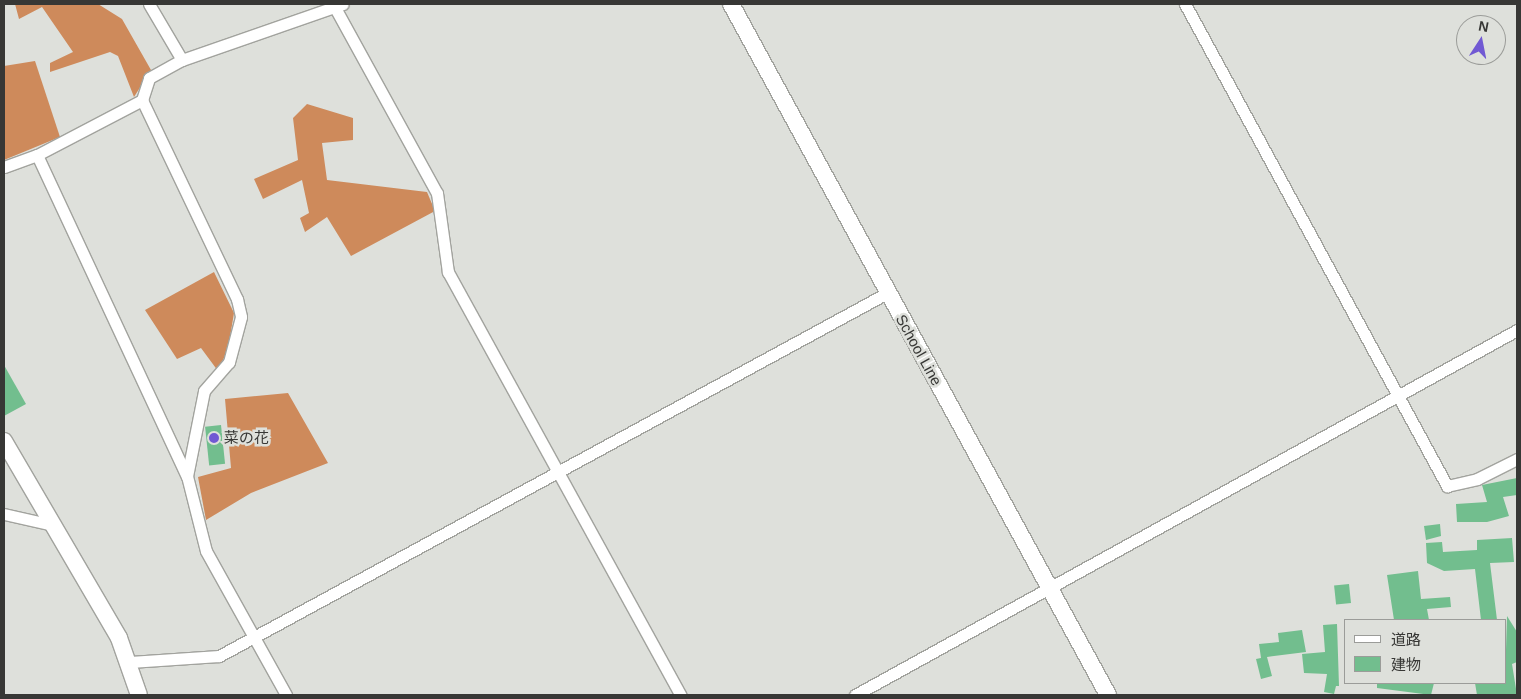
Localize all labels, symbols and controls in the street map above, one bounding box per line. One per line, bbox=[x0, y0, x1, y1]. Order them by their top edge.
north arrow bbox=[1456, 15, 1506, 65]
text: N bbox=[1477, 17, 1490, 35]
street label: School Line bbox=[892, 311, 946, 389]
place label: 菜の花 bbox=[224, 429, 269, 447]
marker: 菜の花 bbox=[208, 432, 220, 444]
legend bbox=[1344, 619, 1506, 684]
text: 道路 bbox=[1391, 631, 1421, 648]
text: 建物 bbox=[1391, 656, 1421, 673]

